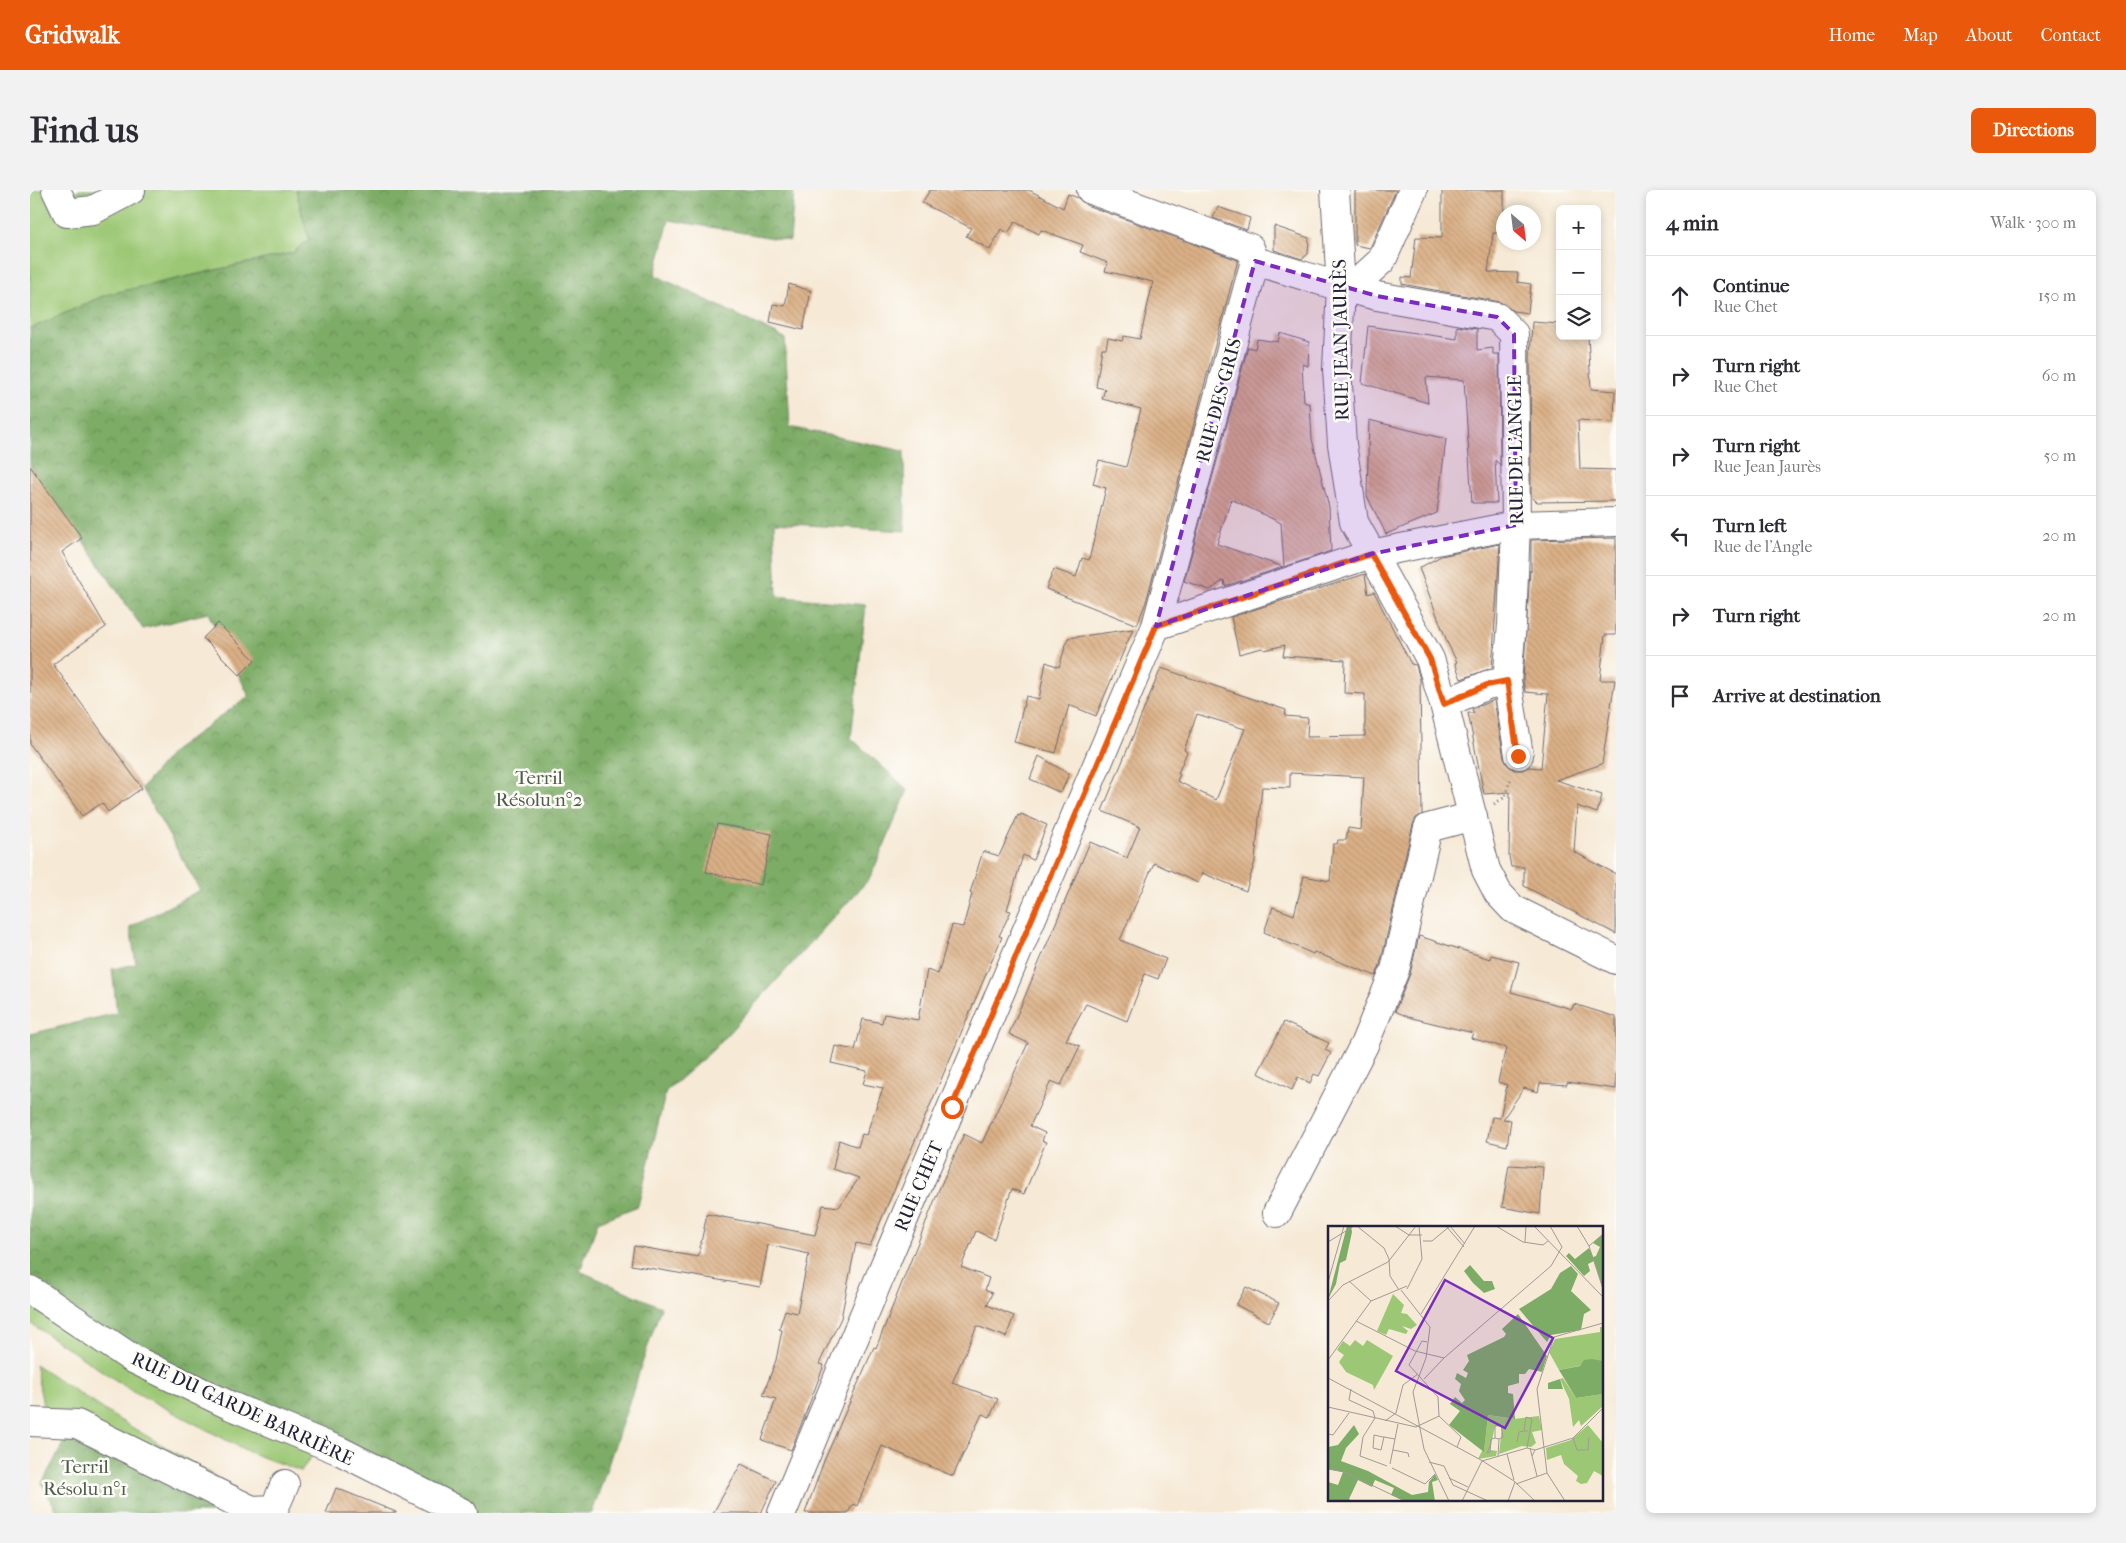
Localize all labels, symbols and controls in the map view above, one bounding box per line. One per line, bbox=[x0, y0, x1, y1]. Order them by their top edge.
text: Gridwalk bbox=[25, 21, 120, 49]
text: Home bbox=[1828, 25, 1875, 46]
text: Map bbox=[1903, 25, 1938, 46]
text: About bbox=[1966, 25, 2012, 46]
text: Contact bbox=[2040, 25, 2101, 46]
button: Directions bbox=[1971, 108, 2096, 153]
text: Find us bbox=[30, 110, 139, 151]
north arrow bbox=[1496, 205, 1541, 250]
map controls bbox=[1556, 205, 1601, 340]
button: + bbox=[1556, 205, 1601, 250]
text: 4 min bbox=[1666, 211, 1719, 235]
text: Walk · 300 m bbox=[1990, 213, 2076, 232]
button: − bbox=[1556, 250, 1601, 295]
street label: RUE JEAN JAURÈS bbox=[1329, 259, 1353, 421]
text: Continue bbox=[1713, 275, 1789, 297]
icon: ahead bbox=[1666, 282, 1694, 310]
text: 150 m bbox=[2038, 286, 2076, 305]
button: layers bbox=[1556, 295, 1601, 340]
text: Rue Chet bbox=[1713, 297, 1778, 316]
street label: RUE DES GRIS bbox=[1192, 336, 1246, 465]
text: Turn right bbox=[1713, 355, 1800, 377]
icon: right bbox=[1666, 362, 1694, 390]
text: 60 m bbox=[2042, 366, 2076, 385]
street label: RUE DE L'ANGLE bbox=[1504, 374, 1528, 525]
text: Rue Chet bbox=[1713, 377, 1778, 396]
text: Turn right bbox=[1713, 435, 1800, 457]
icon: right bbox=[1666, 442, 1694, 470]
text: 50 m bbox=[2044, 446, 2076, 465]
text: Rue Jean Jaurès bbox=[1713, 457, 1821, 476]
text: Turn left bbox=[1713, 515, 1787, 537]
icon: left bbox=[1666, 522, 1694, 550]
text: 20 m bbox=[2042, 526, 2076, 545]
text: Rue de l'Angle bbox=[1713, 537, 1812, 556]
icon: right bbox=[1666, 602, 1694, 630]
text: Turn right bbox=[1713, 605, 1800, 627]
text: 20 m bbox=[2042, 606, 2076, 625]
icon: arrive bbox=[1666, 682, 1694, 710]
text: Arrive at destination bbox=[1713, 685, 1881, 707]
route end bbox=[1507, 745, 1530, 768]
park label: Terril Résolu n°2 bbox=[495, 767, 583, 811]
route start bbox=[941, 1096, 964, 1119]
street label: RUE CHET bbox=[890, 1138, 948, 1235]
inset map bbox=[1328, 1226, 1604, 1500]
street label: RUE DU GARDE BARRIÈRE bbox=[128, 1348, 358, 1470]
park label: Terril Résolu n°1 bbox=[43, 1456, 127, 1500]

